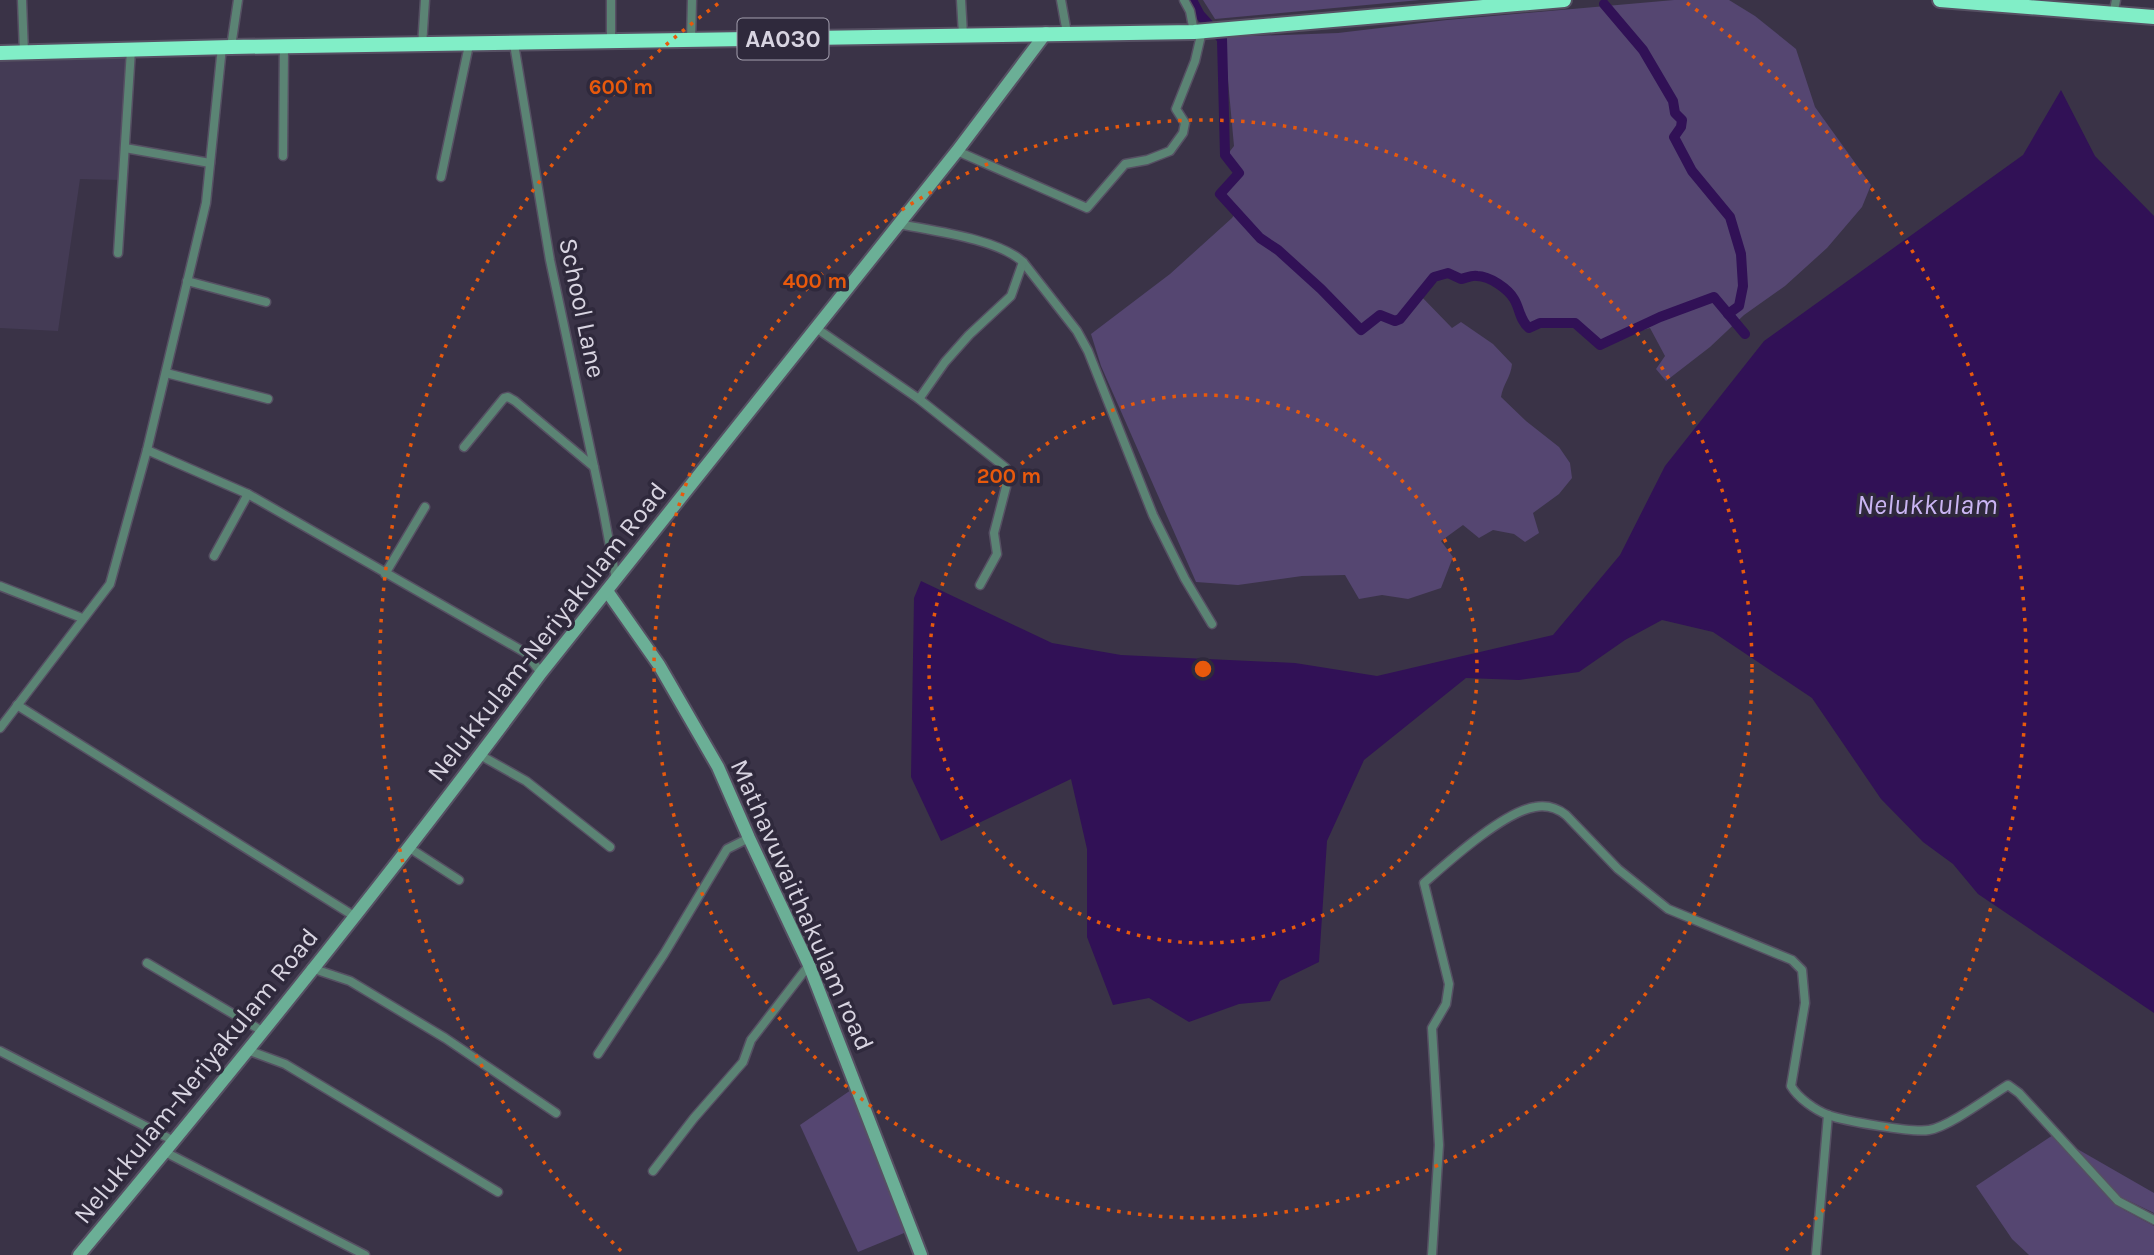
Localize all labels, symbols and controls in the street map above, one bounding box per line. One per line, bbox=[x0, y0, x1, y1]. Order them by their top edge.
road number: AA030 bbox=[738, 18, 828, 60]
text: 600 m bbox=[589, 75, 653, 99]
street label: School Lane bbox=[552, 235, 612, 381]
text: 400 m bbox=[783, 269, 847, 293]
text: 200 m bbox=[977, 464, 1041, 488]
street label: Nelukkulam-Neriyakulam Road bbox=[421, 476, 673, 788]
water label: Nelukkulam bbox=[1857, 488, 1997, 521]
centre of rings bbox=[1191, 657, 1215, 681]
street label: Mathavuvaithakulam road bbox=[724, 755, 880, 1055]
street label: Nelukkulam-Neriyakulam Road bbox=[67, 922, 325, 1230]

